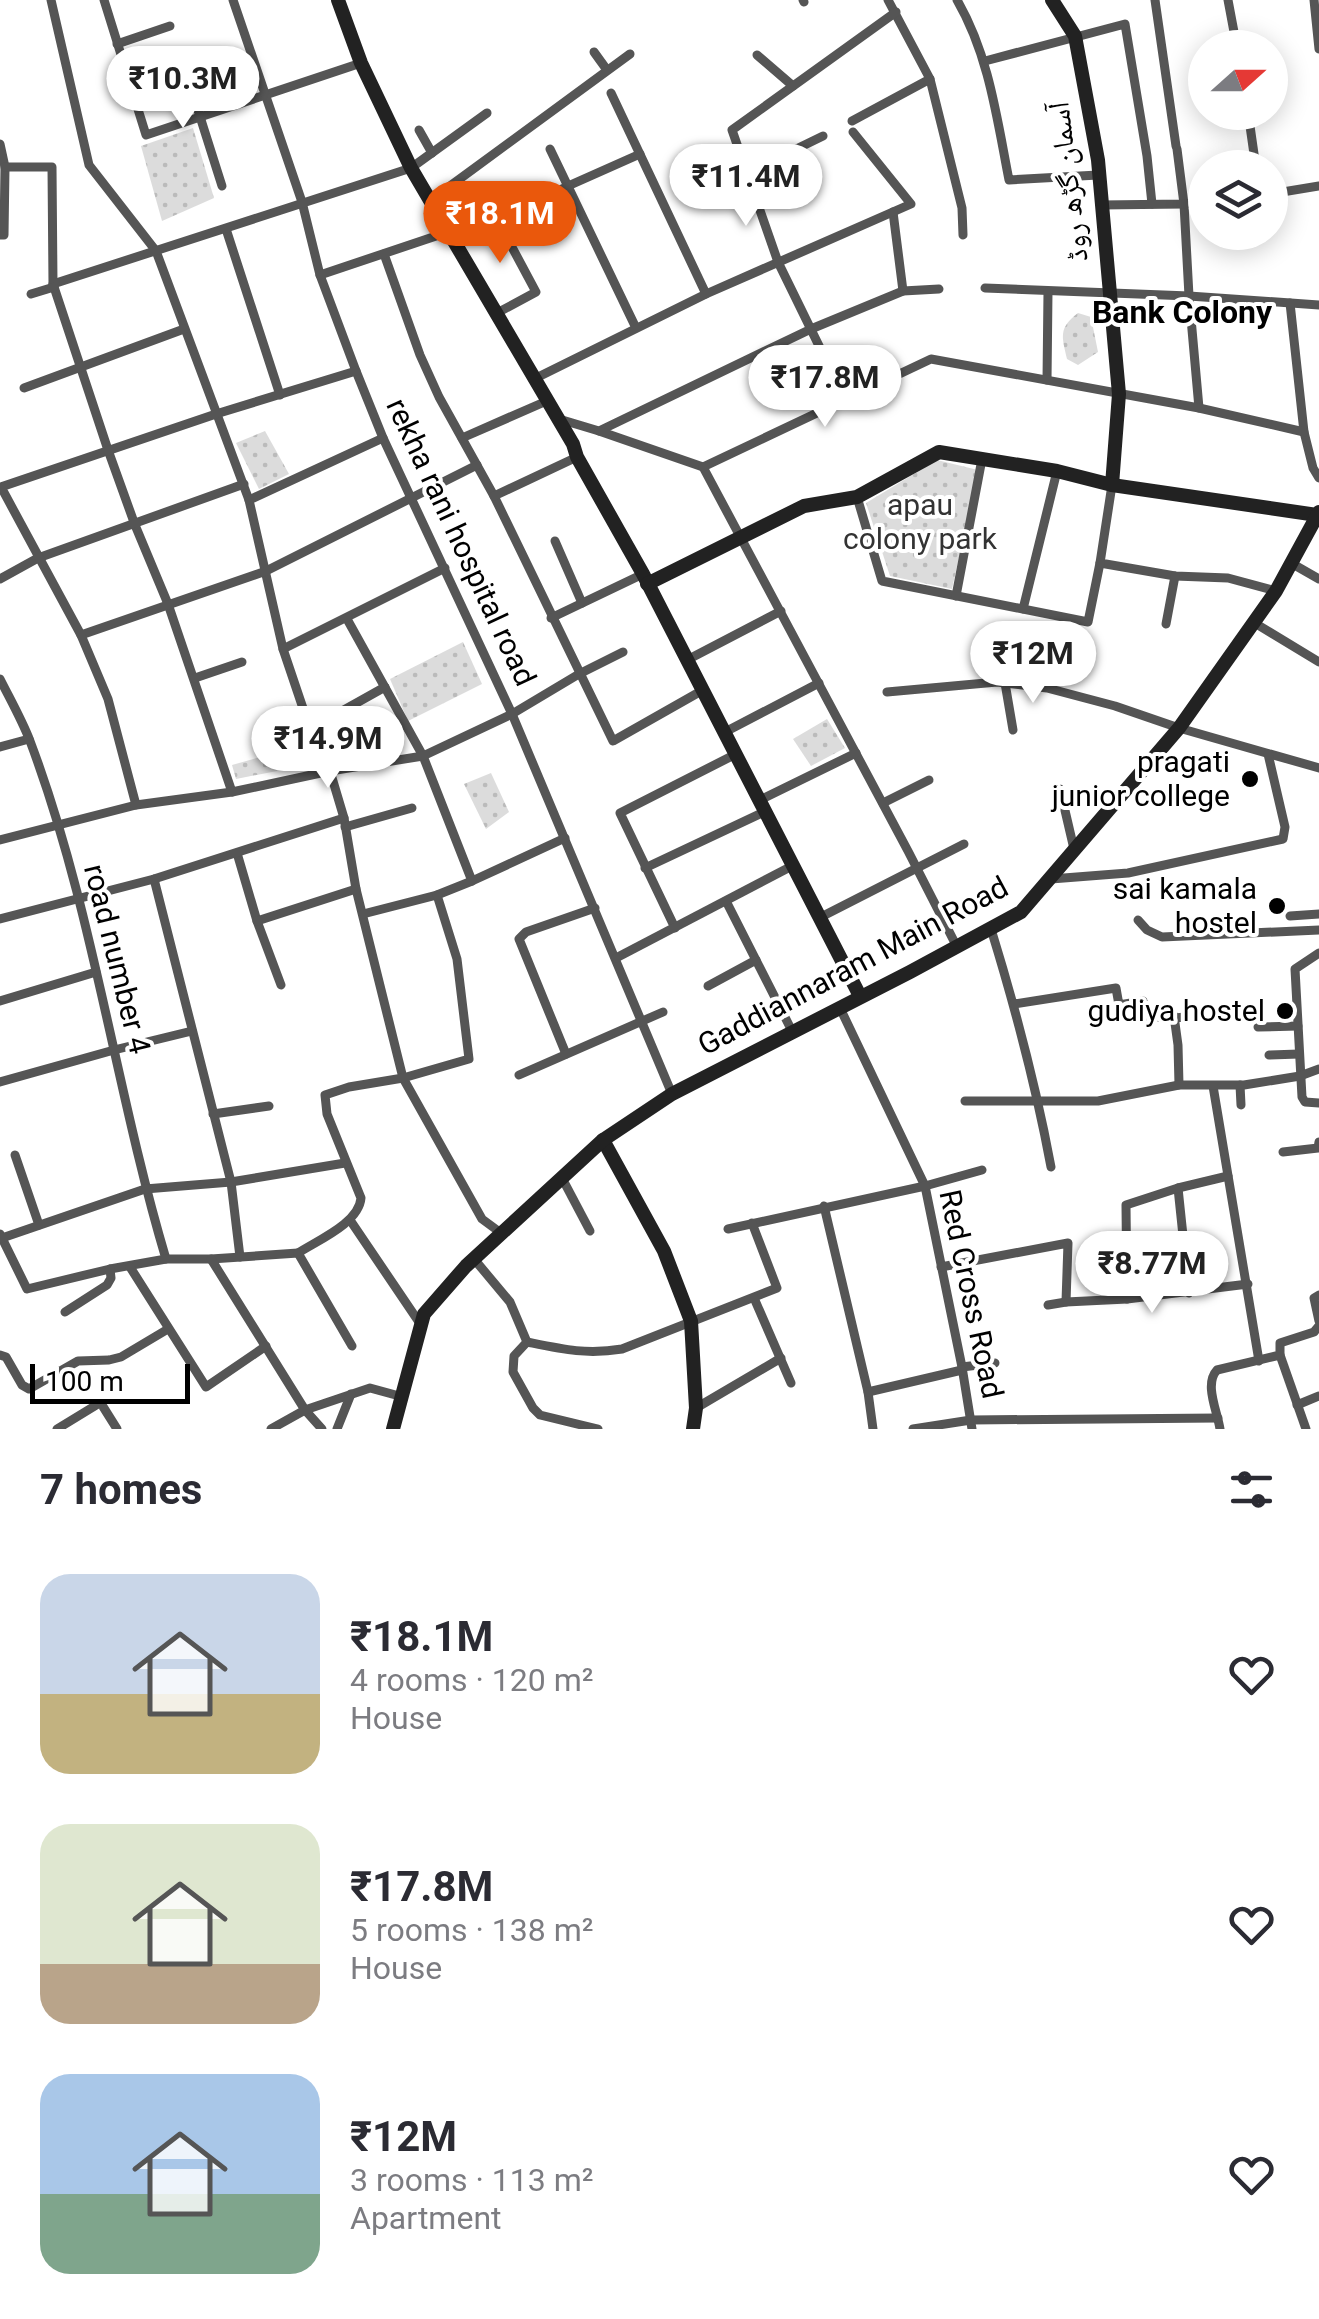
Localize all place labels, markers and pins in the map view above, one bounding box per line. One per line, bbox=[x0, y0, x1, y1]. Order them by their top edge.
pin: ₹10.3M bbox=[102, 46, 264, 131]
pin: ₹11.4M bbox=[665, 144, 827, 229]
pin: ₹18.1M bbox=[419, 181, 581, 266]
pin: ₹17.8M bbox=[744, 345, 906, 430]
pin: ₹12M bbox=[974, 621, 1092, 706]
pin: ₹14.9M bbox=[247, 706, 409, 791]
place label: pragati junior college bbox=[1051, 744, 1230, 813]
marker: pragati junior college bbox=[1239, 768, 1261, 790]
place label: sai kamala hostel bbox=[1113, 871, 1257, 940]
marker: sai kamala hostel bbox=[1266, 895, 1288, 917]
place label: gudiya hostel bbox=[1088, 993, 1265, 1028]
marker: gudiya hostel bbox=[1274, 1000, 1296, 1022]
pin: ₹8.77M bbox=[1071, 1231, 1233, 1316]

